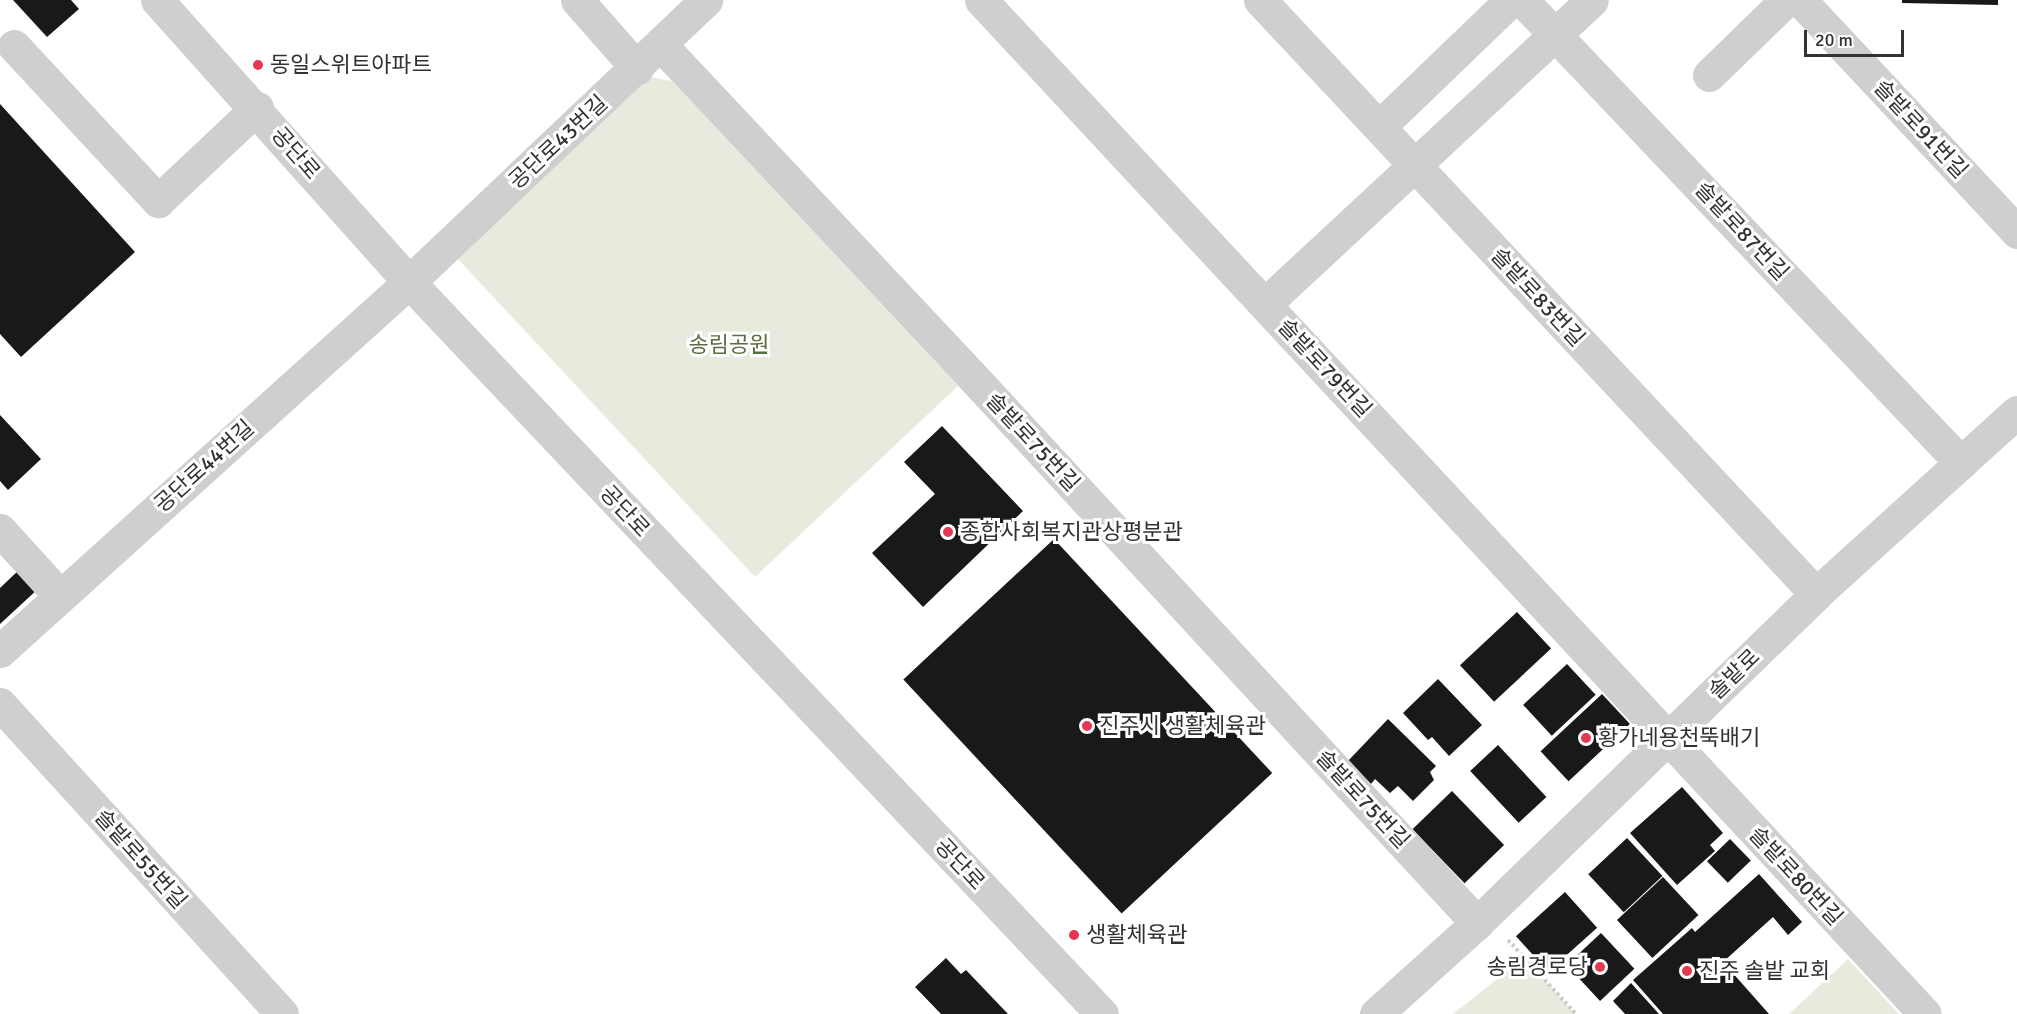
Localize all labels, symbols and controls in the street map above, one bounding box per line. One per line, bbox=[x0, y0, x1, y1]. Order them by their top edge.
scale bar bbox=[1807, 18, 1908, 56]
text: 20 m bbox=[1815, 29, 1853, 51]
place label: 동일스위트아파트 bbox=[270, 52, 432, 78]
marker: 동일스위트아파트 bbox=[251, 58, 265, 72]
street label: 솔밭로91번길 bbox=[1869, 74, 1973, 184]
street label: 공단로43번길 bbox=[503, 90, 613, 194]
street label: 공단로 bbox=[266, 121, 326, 185]
street label: 솔밭로87번길 bbox=[1690, 176, 1794, 286]
street label: 솔밭로83번길 bbox=[1486, 242, 1590, 352]
street label: 솔밭로79번길 bbox=[1273, 313, 1377, 423]
park label: 송림공원 bbox=[689, 332, 769, 358]
street label: 솔밭로75번길 bbox=[981, 387, 1085, 497]
street label: 공단로44번길 bbox=[149, 414, 259, 518]
street label: 공단로 bbox=[595, 480, 655, 542]
place label: 종합사회복지관상평분관 bbox=[960, 519, 1183, 545]
marker: 종합사회복지관상평분관 bbox=[941, 525, 955, 539]
street label: 솔밭로 bbox=[1703, 643, 1765, 705]
place label: 진주시 생활체육관 bbox=[1099, 713, 1266, 739]
marker: 진주시 생활체육관 bbox=[1080, 719, 1094, 733]
place label: 황가네용천뚝배기 bbox=[1598, 725, 1760, 751]
marker: 황가네용천뚝배기 bbox=[1579, 731, 1593, 745]
street label: 솔밭로75번길 bbox=[1311, 744, 1415, 854]
street label: 솔밭로55번길 bbox=[89, 804, 193, 914]
street label: 솔밭로80번길 bbox=[1744, 821, 1848, 931]
street label: 공단로 bbox=[930, 833, 990, 895]
place label: 생활체육관 bbox=[1086, 922, 1187, 948]
marker: 생활체육관 bbox=[1067, 928, 1081, 942]
place label: 송림경로당 bbox=[1487, 954, 1588, 980]
place label: 진주 솔밭 교회 bbox=[1699, 958, 1830, 984]
marker: 송림경로당 bbox=[1593, 960, 1607, 974]
marker: 진주 솔밭 교회 bbox=[1680, 964, 1694, 978]

